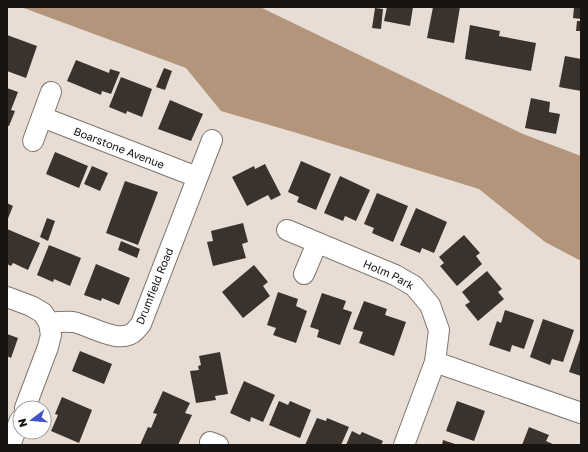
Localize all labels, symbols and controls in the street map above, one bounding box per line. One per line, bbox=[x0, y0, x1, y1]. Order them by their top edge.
street label: Boarstone Avenue bbox=[72, 124, 167, 170]
street label: Drumfield Road bbox=[133, 246, 175, 326]
street label: Holm Park bbox=[362, 256, 417, 291]
north arrow bbox=[12, 400, 52, 440]
text: N bbox=[15, 417, 29, 429]

